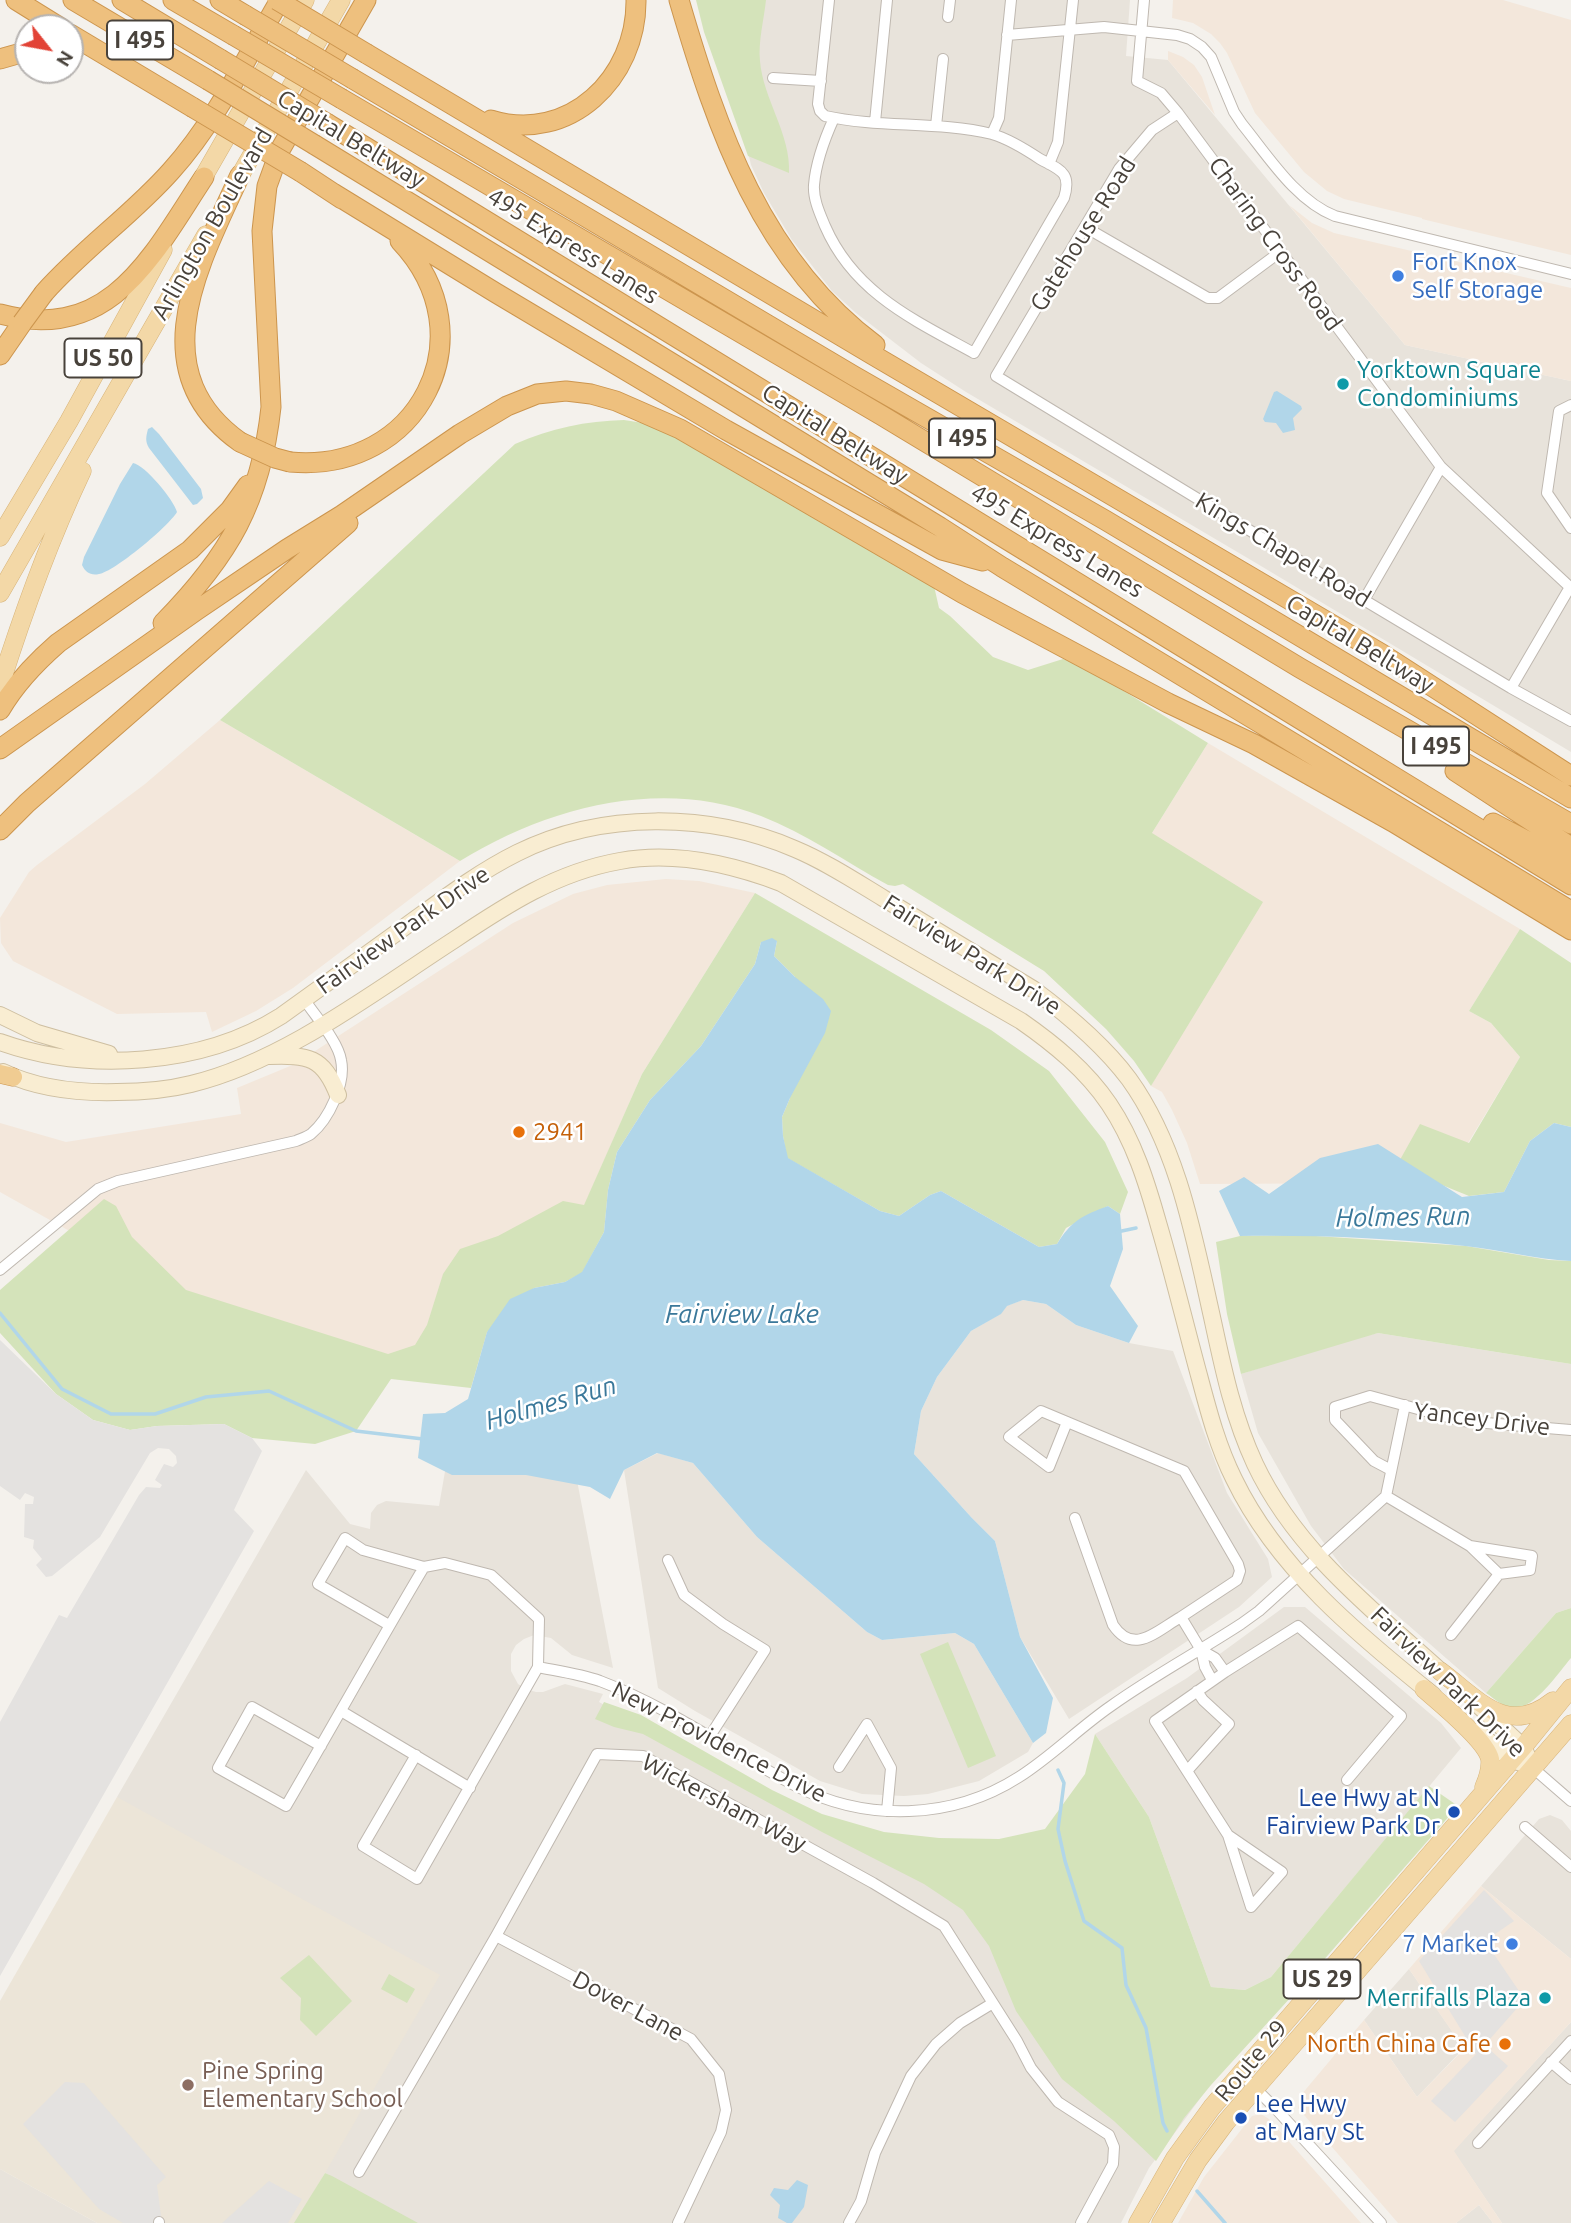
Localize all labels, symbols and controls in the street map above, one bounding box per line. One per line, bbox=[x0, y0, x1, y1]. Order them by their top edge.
north arrow bbox=[14, 14, 84, 84]
road number: I 495 bbox=[107, 20, 173, 60]
text: N bbox=[52, 47, 78, 71]
street label: Capital Beltway bbox=[272, 84, 430, 194]
street label: Arlington Boulevard bbox=[145, 123, 279, 325]
street label: Gatehouse Road bbox=[1024, 151, 1142, 317]
street label: Charing Cross Road bbox=[1202, 151, 1348, 337]
street label: 495 Express Lanes bbox=[482, 182, 664, 310]
place label: Fort Knox Self Storage bbox=[1412, 248, 1543, 304]
marker: Fort Knox Self Storage bbox=[1390, 268, 1406, 284]
road number: US 50 bbox=[64, 338, 142, 378]
place label: Yorktown Square Condominiums bbox=[1357, 356, 1541, 412]
marker: Yorktown Square Condominiums bbox=[1335, 376, 1351, 392]
street label: Capital Beltway bbox=[756, 377, 914, 491]
road number: I 495 bbox=[929, 418, 995, 458]
street label: 495 Express Lanes bbox=[965, 478, 1149, 604]
street label: Kings Chapel Road bbox=[1190, 486, 1376, 614]
street label: Capital Beltway bbox=[1281, 589, 1439, 699]
road number: I 495 bbox=[1403, 726, 1469, 766]
street label: Fairview Park Drive bbox=[311, 860, 495, 1000]
street label: Fairview Park Drive bbox=[878, 889, 1066, 1021]
place label: 2941 bbox=[533, 1118, 587, 1146]
marker: 2941 bbox=[511, 1124, 527, 1140]
water label: Holmes Run bbox=[1335, 1200, 1471, 1234]
water label: Fairview Lake bbox=[665, 1298, 819, 1330]
water label: Holmes Run bbox=[482, 1369, 620, 1437]
street label: Yancey Drive bbox=[1412, 1396, 1552, 1442]
street label: Fairview Park Drive bbox=[1365, 1601, 1531, 1763]
street label: New Providence Drive bbox=[607, 1675, 831, 1809]
street label: Wickersham Way bbox=[637, 1748, 811, 1858]
place label: Lee Hwy at N Fairview Park Dr bbox=[1266, 1784, 1440, 1840]
marker: Lee Hwy at N Fairview Park Dr bbox=[1446, 1804, 1462, 1820]
place label: 7 Market bbox=[1402, 1930, 1498, 1958]
marker: 7 Market bbox=[1504, 1936, 1520, 1952]
road number: US 29 bbox=[1284, 1960, 1360, 1998]
street label: Dover Lane bbox=[567, 1965, 689, 2047]
place label: Merrifalls Plaza bbox=[1367, 1984, 1531, 2012]
marker: Merrifalls Plaza bbox=[1537, 1990, 1553, 2006]
street label: Route 29 bbox=[1209, 2014, 1293, 2108]
place label: North China Cafe bbox=[1307, 2030, 1491, 2058]
marker: North China Cafe bbox=[1497, 2036, 1513, 2052]
place label: Pine Spring Elementary School bbox=[202, 2057, 403, 2113]
marker: Pine Spring Elementary School bbox=[180, 2077, 196, 2093]
place label: Lee Hwy at Mary St bbox=[1255, 2090, 1364, 2146]
marker: Lee Hwy at Mary St bbox=[1233, 2110, 1249, 2126]

